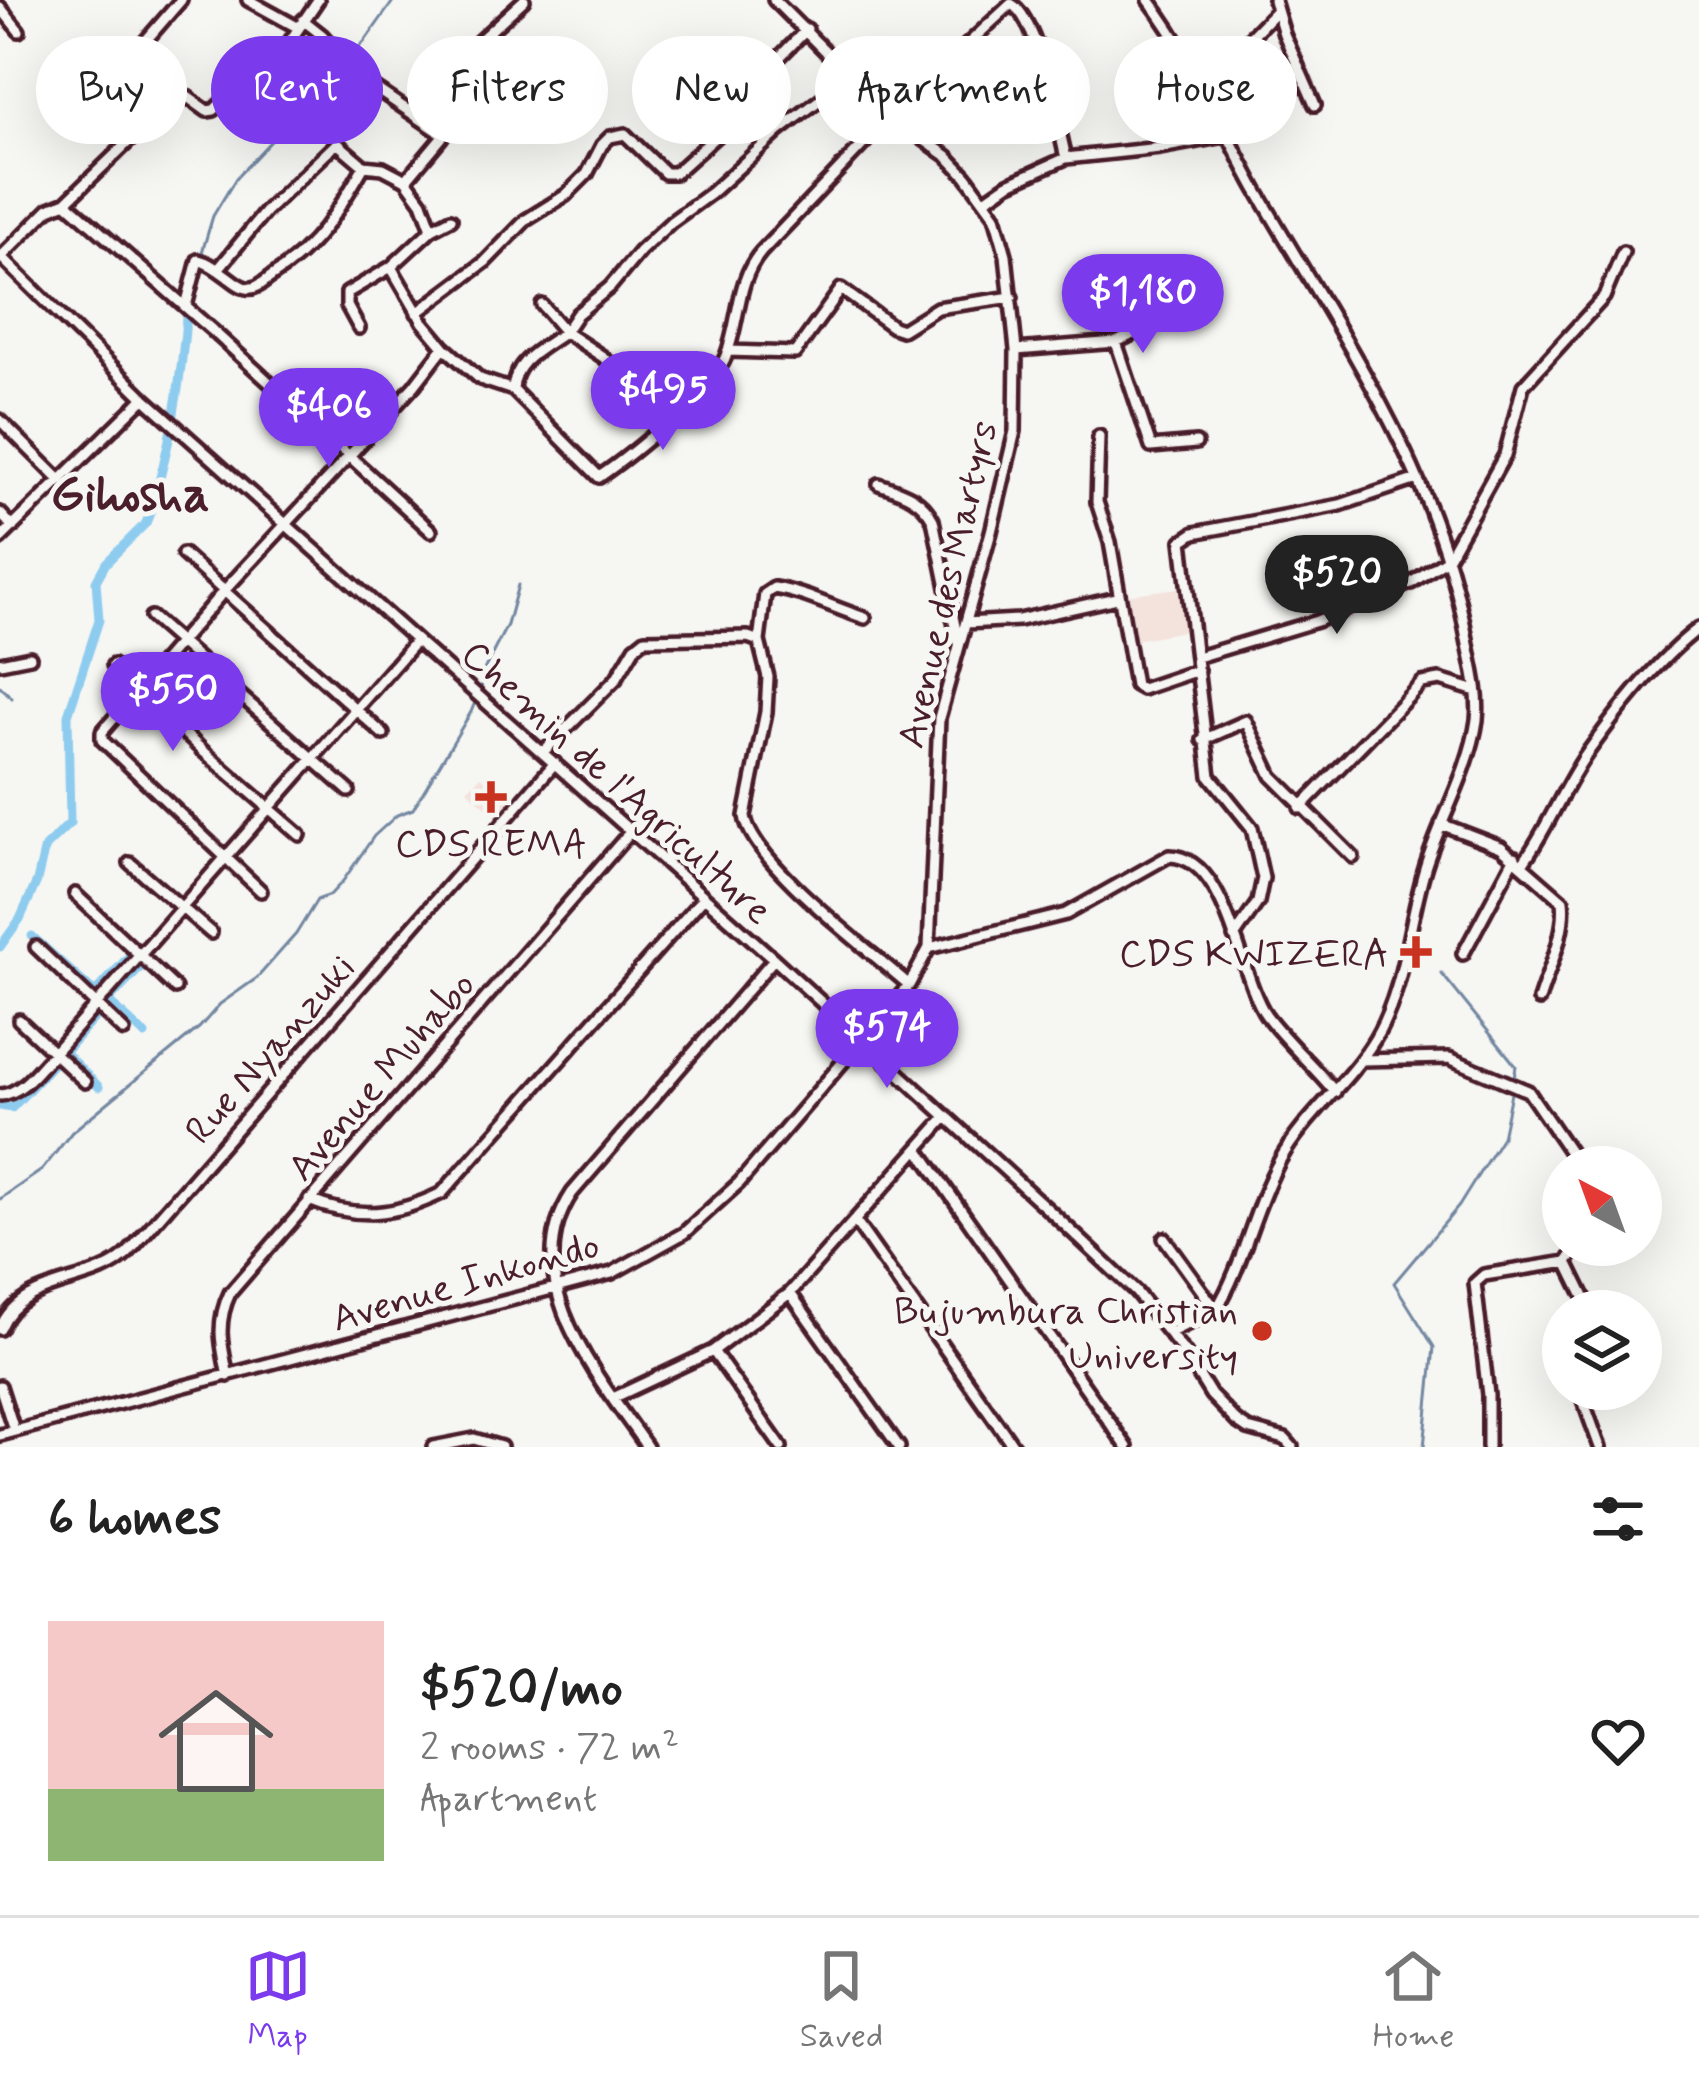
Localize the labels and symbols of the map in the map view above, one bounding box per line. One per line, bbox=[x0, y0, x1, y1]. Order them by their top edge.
pin: $1,180 bbox=[1045, 254, 1241, 356]
pin: $495 bbox=[592, 351, 734, 453]
pin: $406 bbox=[258, 368, 400, 470]
street label: Avenue des Martyrs bbox=[887, 416, 1012, 753]
district label: Gihosha bbox=[51, 463, 209, 529]
pin: $520 bbox=[1266, 535, 1408, 637]
street label: Chemin de l'Agriculture bbox=[449, 630, 782, 937]
pin: $550 bbox=[102, 652, 244, 754]
marker: CDS REMA bbox=[475, 781, 507, 813]
place label: CDS REMA bbox=[395, 820, 587, 871]
place label: CDS KWIZERA bbox=[1119, 930, 1389, 981]
marker: CDS KWIZERA bbox=[1400, 936, 1432, 968]
street label: Rue Nyanzuki bbox=[175, 945, 368, 1156]
street label: Avenue Muhabo bbox=[277, 961, 488, 1193]
pin: $574 bbox=[816, 989, 958, 1091]
north arrow bbox=[1542, 1146, 1662, 1266]
street label: Avenue Inkondo bbox=[326, 1221, 606, 1346]
place label: Bujumbura Christian University bbox=[894, 1287, 1238, 1383]
marker: Bujumbura Christian University bbox=[1249, 1318, 1275, 1344]

